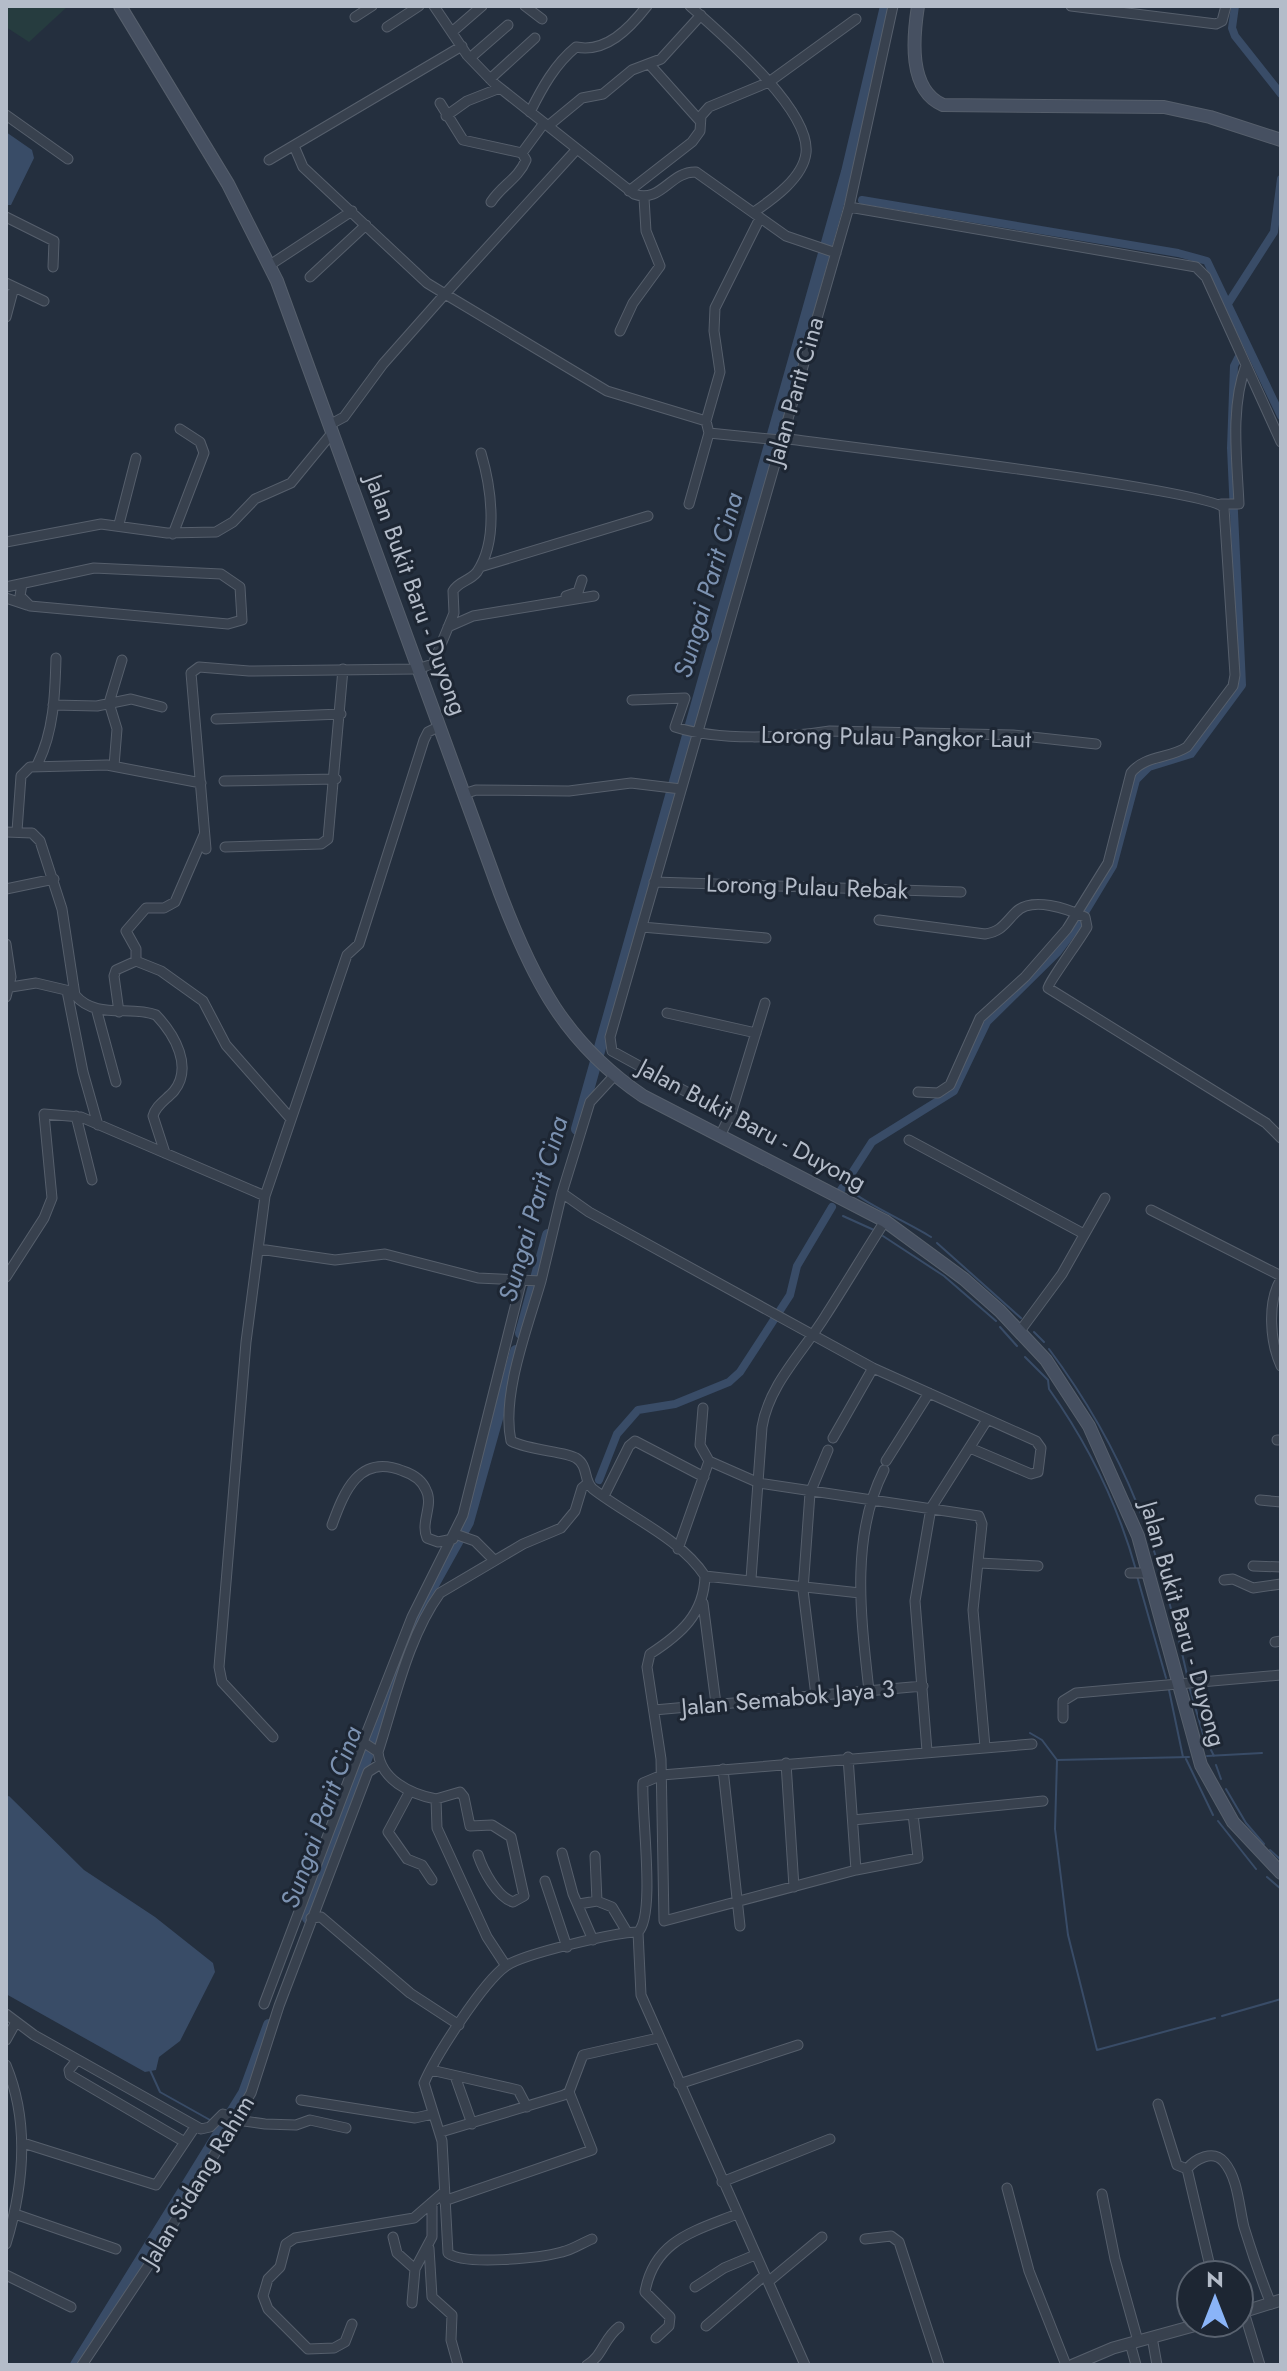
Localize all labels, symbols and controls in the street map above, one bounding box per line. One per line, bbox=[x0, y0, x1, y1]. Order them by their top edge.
street label: Jalan Parit Cina bbox=[756, 313, 832, 472]
street label: Jalan Bukit Baru - Duyong bbox=[356, 467, 476, 720]
water label: Sungai Parit Cina bbox=[663, 487, 753, 682]
street label: Lorong Pulau Pangkor Laut bbox=[761, 717, 1032, 756]
street label: Lorong Pulau Rebak bbox=[705, 865, 909, 908]
street label: Jalan Bukit Baru - Duyong bbox=[629, 1048, 872, 1200]
water label: Sungai Parit Cina bbox=[488, 1111, 578, 1306]
street label: Jalan Bukit Baru - Duyong bbox=[1131, 1494, 1235, 1751]
street label: Jalan Semabok Jaya 3 bbox=[677, 1671, 896, 1725]
water label: Sungai Parit Cina bbox=[270, 1720, 372, 1913]
street label: Jalan Sidang Rahim bbox=[131, 2088, 263, 2276]
north arrow bbox=[1175, 2259, 1255, 2339]
text: N bbox=[1206, 2263, 1224, 2295]

